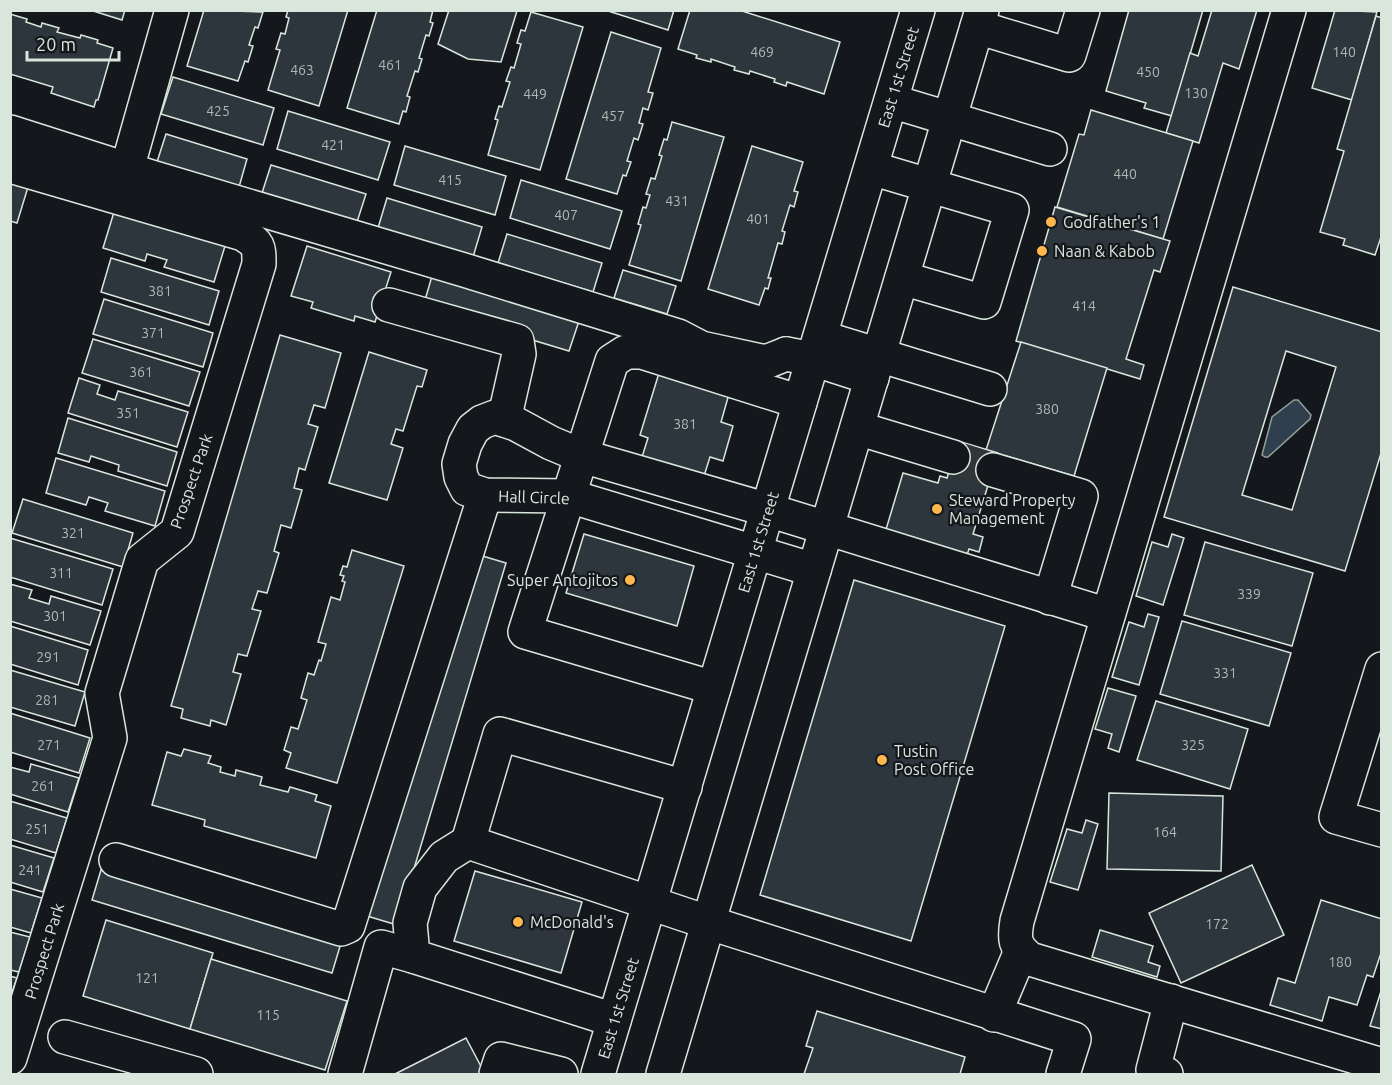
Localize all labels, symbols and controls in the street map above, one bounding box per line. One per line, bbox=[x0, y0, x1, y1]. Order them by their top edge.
scale bar bbox=[27, 24, 118, 62]
street label: East 1st Street bbox=[874, 24, 922, 130]
text: 20 m bbox=[36, 34, 76, 54]
house number: 469 bbox=[750, 44, 774, 60]
house number: 140 bbox=[1332, 44, 1356, 60]
house number: 461 bbox=[378, 57, 402, 73]
house number: 463 bbox=[290, 62, 314, 78]
house number: 450 bbox=[1136, 64, 1160, 80]
house number: 130 bbox=[1184, 85, 1208, 101]
house number: 449 bbox=[523, 86, 547, 102]
house number: 425 bbox=[206, 103, 230, 119]
house number: 457 bbox=[601, 108, 625, 124]
house number: 421 bbox=[321, 137, 345, 153]
house number: 440 bbox=[1113, 166, 1137, 182]
house number: 415 bbox=[438, 172, 462, 188]
house number: 431 bbox=[665, 193, 689, 209]
house number: 407 bbox=[554, 207, 578, 223]
house number: 401 bbox=[746, 211, 770, 227]
place label: Godfather's 1 bbox=[1063, 213, 1160, 231]
marker: Godfather's 1 bbox=[1044, 215, 1058, 229]
place label: Naan & Kabob bbox=[1054, 242, 1155, 260]
marker: Naan & Kabob bbox=[1035, 244, 1049, 258]
house number: 381 bbox=[148, 283, 172, 299]
house number: 414 bbox=[1072, 298, 1096, 314]
house number: 371 bbox=[141, 325, 165, 341]
house number: 361 bbox=[129, 364, 153, 380]
house number: 380 bbox=[1035, 401, 1059, 417]
house number: 351 bbox=[116, 405, 140, 421]
house number: 381 bbox=[673, 416, 697, 432]
street label: Prospect Park bbox=[166, 431, 216, 531]
street label: Hall Circle bbox=[498, 487, 570, 507]
street label: East 1st Street bbox=[734, 489, 782, 595]
place label: Steward Property Management bbox=[949, 491, 1076, 527]
marker: Steward Property Management bbox=[930, 502, 944, 516]
house number: 321 bbox=[61, 525, 85, 541]
house number: 311 bbox=[49, 565, 73, 581]
place label: Super Antojitos bbox=[507, 571, 618, 589]
marker: Super Antojitos bbox=[623, 573, 637, 587]
house number: 339 bbox=[1237, 586, 1261, 602]
house number: 301 bbox=[43, 608, 67, 624]
house number: 291 bbox=[36, 649, 60, 665]
house number: 331 bbox=[1213, 665, 1237, 681]
house number: 281 bbox=[35, 692, 59, 708]
house number: 271 bbox=[37, 737, 61, 753]
house number: 325 bbox=[1181, 737, 1205, 753]
place label: Tustin Post Office bbox=[894, 742, 974, 778]
marker: Tustin Post Office bbox=[875, 753, 889, 767]
house number: 261 bbox=[31, 778, 55, 794]
house number: 251 bbox=[25, 821, 49, 837]
house number: 164 bbox=[1153, 824, 1177, 840]
house number: 241 bbox=[18, 862, 42, 878]
street label: Prospect Park bbox=[21, 901, 67, 1001]
place label: McDonald's bbox=[530, 913, 614, 931]
marker: McDonald's bbox=[511, 915, 525, 929]
house number: 172 bbox=[1205, 916, 1229, 932]
house number: 180 bbox=[1328, 954, 1352, 970]
street label: East 1st Street bbox=[594, 955, 642, 1061]
house number: 121 bbox=[135, 970, 159, 986]
house number: 115 bbox=[256, 1007, 280, 1023]

